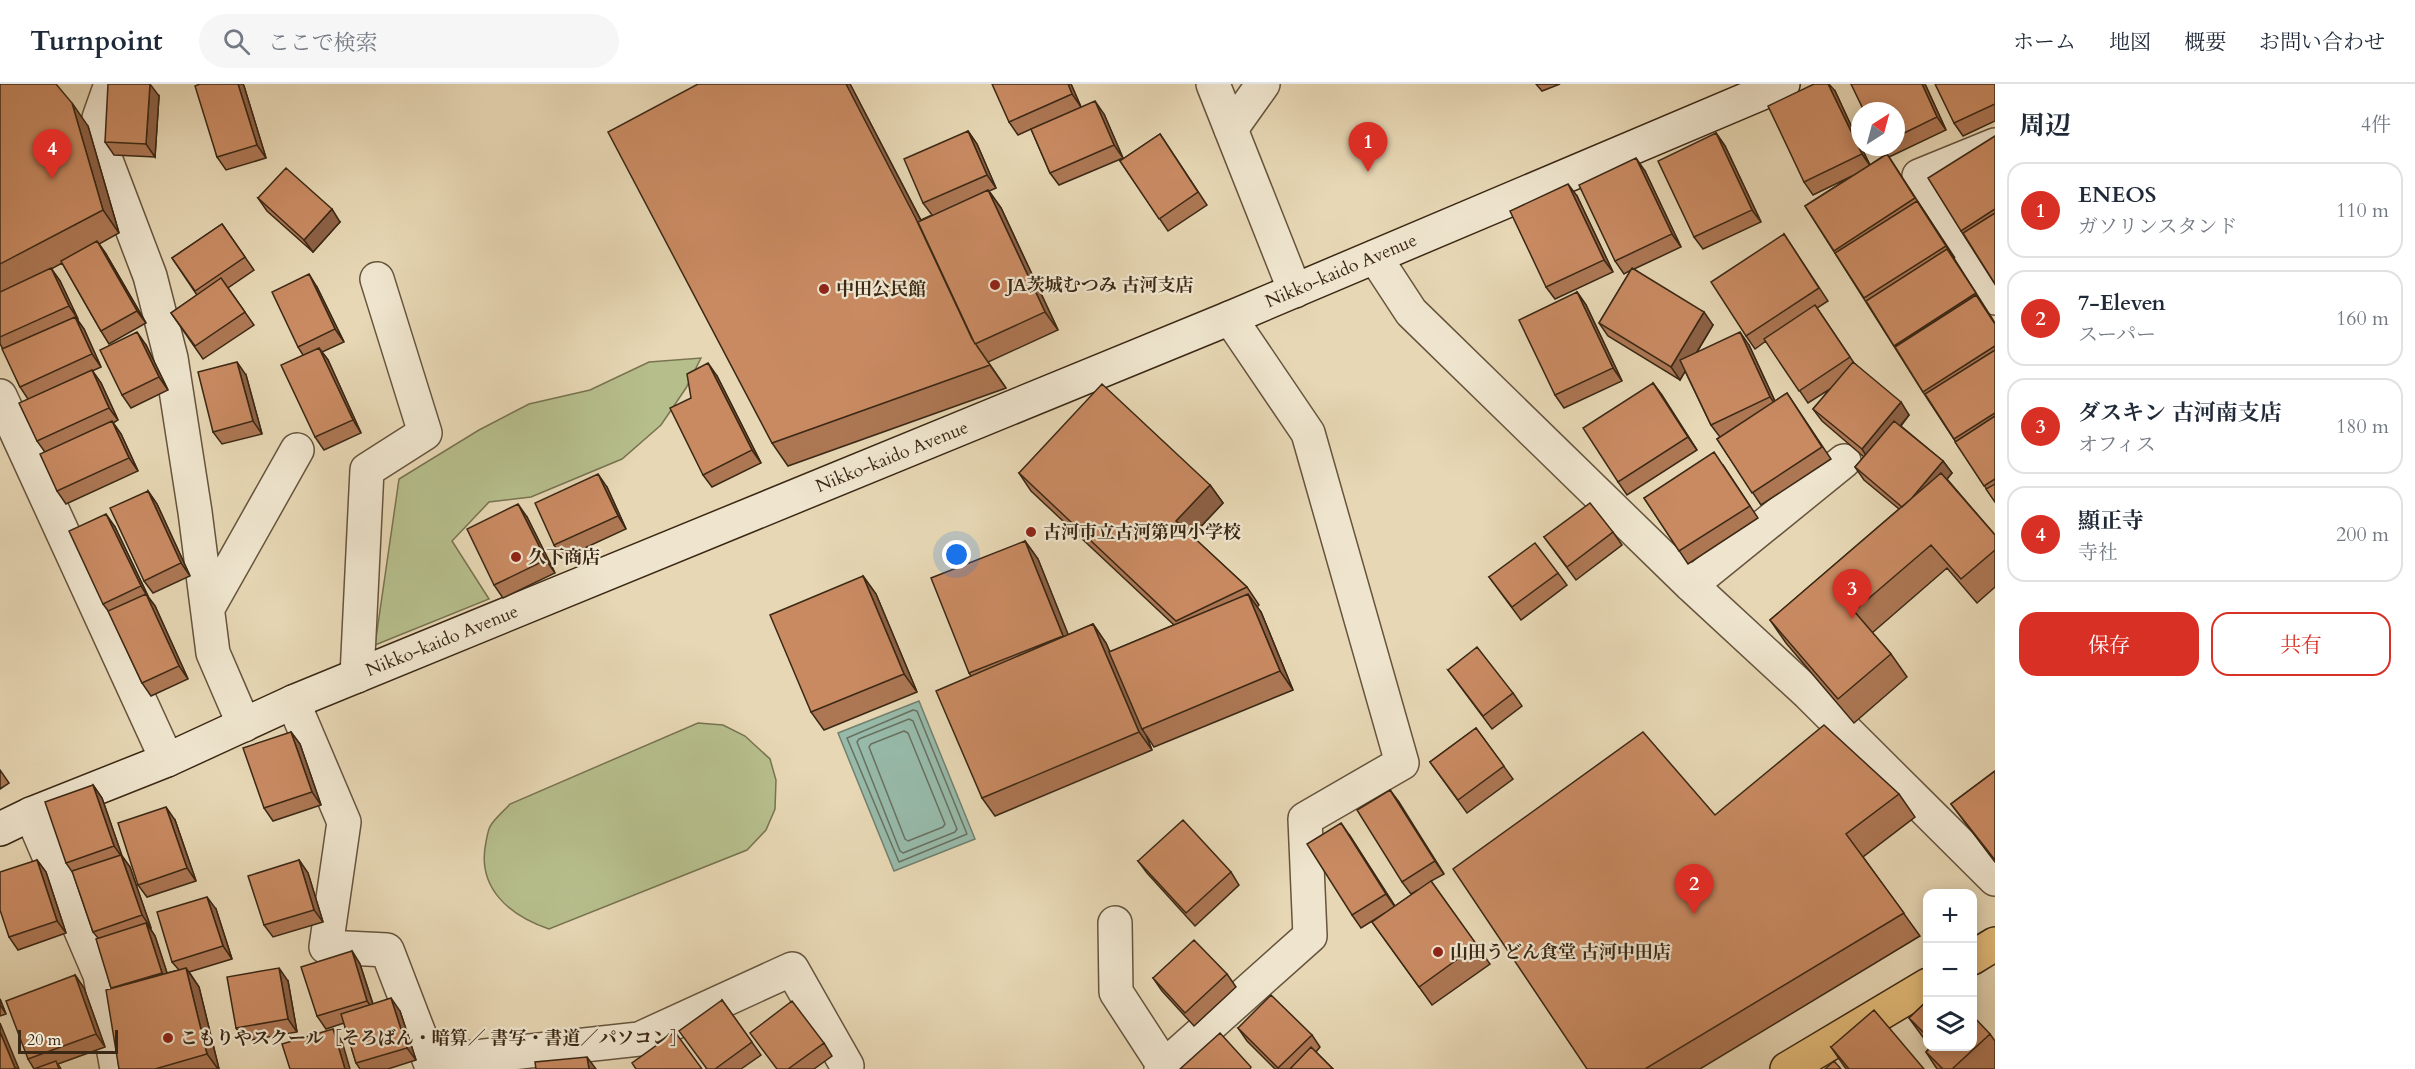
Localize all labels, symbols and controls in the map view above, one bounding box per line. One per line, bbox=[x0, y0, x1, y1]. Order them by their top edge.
search box bbox=[199, 14, 619, 68]
text: Turnpoint bbox=[30, 22, 163, 60]
icon: search bbox=[220, 25, 253, 58]
text: ここで検索 bbox=[268, 28, 378, 58]
text: ホーム bbox=[2013, 28, 2076, 57]
text: 地図 bbox=[2109, 28, 2151, 57]
text: 概要 bbox=[2184, 28, 2226, 57]
text: お問い合わせ bbox=[2259, 28, 2385, 57]
north arrow bbox=[1851, 102, 1905, 156]
text: 周辺 bbox=[2019, 108, 2071, 143]
text: 4件 bbox=[2361, 111, 2391, 138]
pin: 1 bbox=[1348, 122, 1388, 172]
pin: 4 bbox=[32, 130, 72, 179]
text: ENEOS bbox=[2078, 180, 2157, 210]
text: 1 bbox=[2035, 197, 2046, 224]
text: 110 m bbox=[2336, 197, 2389, 224]
text: ガソリンスタンド bbox=[2078, 213, 2237, 240]
street label: Nikko-kaido Avenue bbox=[1261, 228, 1421, 314]
place label: JA茨城むつみ 古河支店 bbox=[1004, 273, 1194, 298]
place label: 中田公民館 bbox=[836, 277, 926, 302]
marker: JA茨城むつみ 古河支店 bbox=[988, 278, 1002, 292]
marker: 中田公民館 bbox=[817, 282, 831, 296]
text: 7-Eleven bbox=[2078, 288, 2166, 318]
text: 2 bbox=[2035, 305, 2046, 332]
text: 160 m bbox=[2336, 305, 2389, 332]
text: スーパー bbox=[2078, 321, 2156, 348]
text: ダスキン 古河南支店 bbox=[2078, 398, 2282, 428]
text: 3 bbox=[2035, 413, 2046, 440]
text: 180 m bbox=[2336, 413, 2389, 440]
street label: Nikko-kaido Avenue bbox=[812, 415, 972, 499]
text: オフィス bbox=[2078, 431, 2156, 458]
text: 顯正寺 bbox=[2078, 506, 2144, 536]
place label: 古河市立古河第四小学校 bbox=[1043, 520, 1241, 545]
text: 4 bbox=[2035, 521, 2046, 548]
text: 200 m bbox=[2336, 521, 2389, 548]
marker: 古河市立古河第四小学校 bbox=[1024, 525, 1038, 539]
text: 寺社 bbox=[2078, 539, 2118, 566]
your location bbox=[942, 540, 971, 569]
place label: 久下商店 bbox=[528, 545, 600, 570]
marker: 久下商店 bbox=[509, 550, 523, 564]
pin: 3 bbox=[1832, 570, 1872, 619]
street label: Nikko-kaido Avenue bbox=[362, 599, 522, 683]
button: 保存 bbox=[2019, 612, 2199, 676]
button: 共有 bbox=[2211, 612, 2391, 676]
pin: 2 bbox=[1674, 864, 1714, 914]
map controls bbox=[1923, 889, 1977, 1051]
button: + bbox=[1923, 889, 1977, 943]
place label: 山田うどん食堂 古河中田店 bbox=[1450, 940, 1671, 965]
button: − bbox=[1923, 943, 1977, 997]
marker: 山田うどん食堂 古河中田店 bbox=[1431, 945, 1445, 959]
button: layers bbox=[1923, 997, 1977, 1051]
place label: こもりやスクール［そろばん・暗算／ 書写・書道／パソコン］ bbox=[180, 1026, 688, 1051]
scale bar bbox=[18, 1027, 118, 1054]
text: 20 m bbox=[27, 1029, 61, 1051]
marker: こもりやスクール［そろばん・暗算／ 書写・書道／パソコン］ bbox=[161, 1031, 175, 1045]

